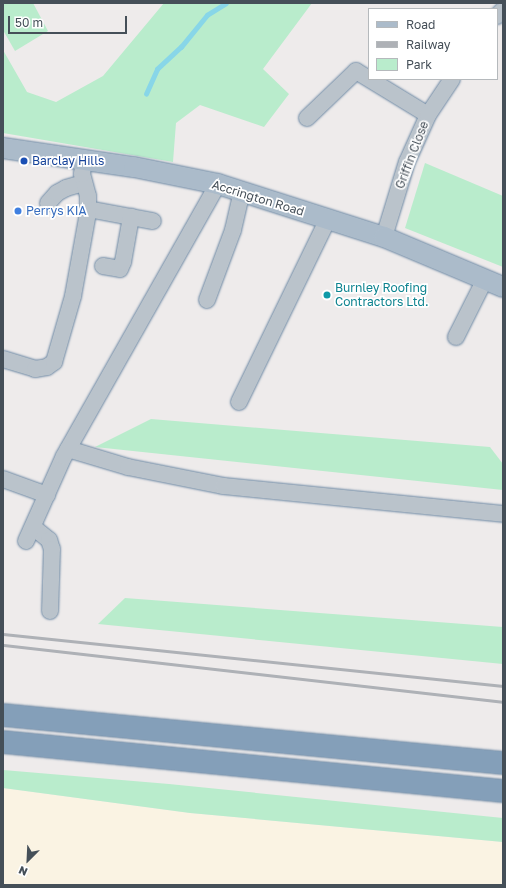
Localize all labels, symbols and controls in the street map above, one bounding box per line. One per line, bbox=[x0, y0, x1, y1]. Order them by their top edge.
scale bar bbox=[10, 8, 129, 34]
legend bbox=[368, 8, 498, 80]
text: 50 m bbox=[15, 15, 43, 30]
text: Road bbox=[406, 17, 435, 32]
text: Railway bbox=[406, 37, 451, 52]
text: Park bbox=[406, 57, 432, 72]
street label: Griffin Close bbox=[393, 119, 431, 191]
place label: Barclay Hills bbox=[32, 154, 104, 168]
marker: Barclay Hills bbox=[19, 156, 29, 166]
street label: Accrington Road bbox=[210, 177, 306, 219]
place label: Perrys KIA bbox=[26, 204, 87, 218]
marker: Perrys KIA bbox=[13, 206, 23, 216]
place label: Burnley Roofing Contractors Ltd. bbox=[335, 281, 429, 309]
marker: Burnley Roofing Contractors Ltd. bbox=[322, 290, 332, 300]
north arrow bbox=[8, 840, 48, 880]
text: N bbox=[16, 864, 29, 879]

